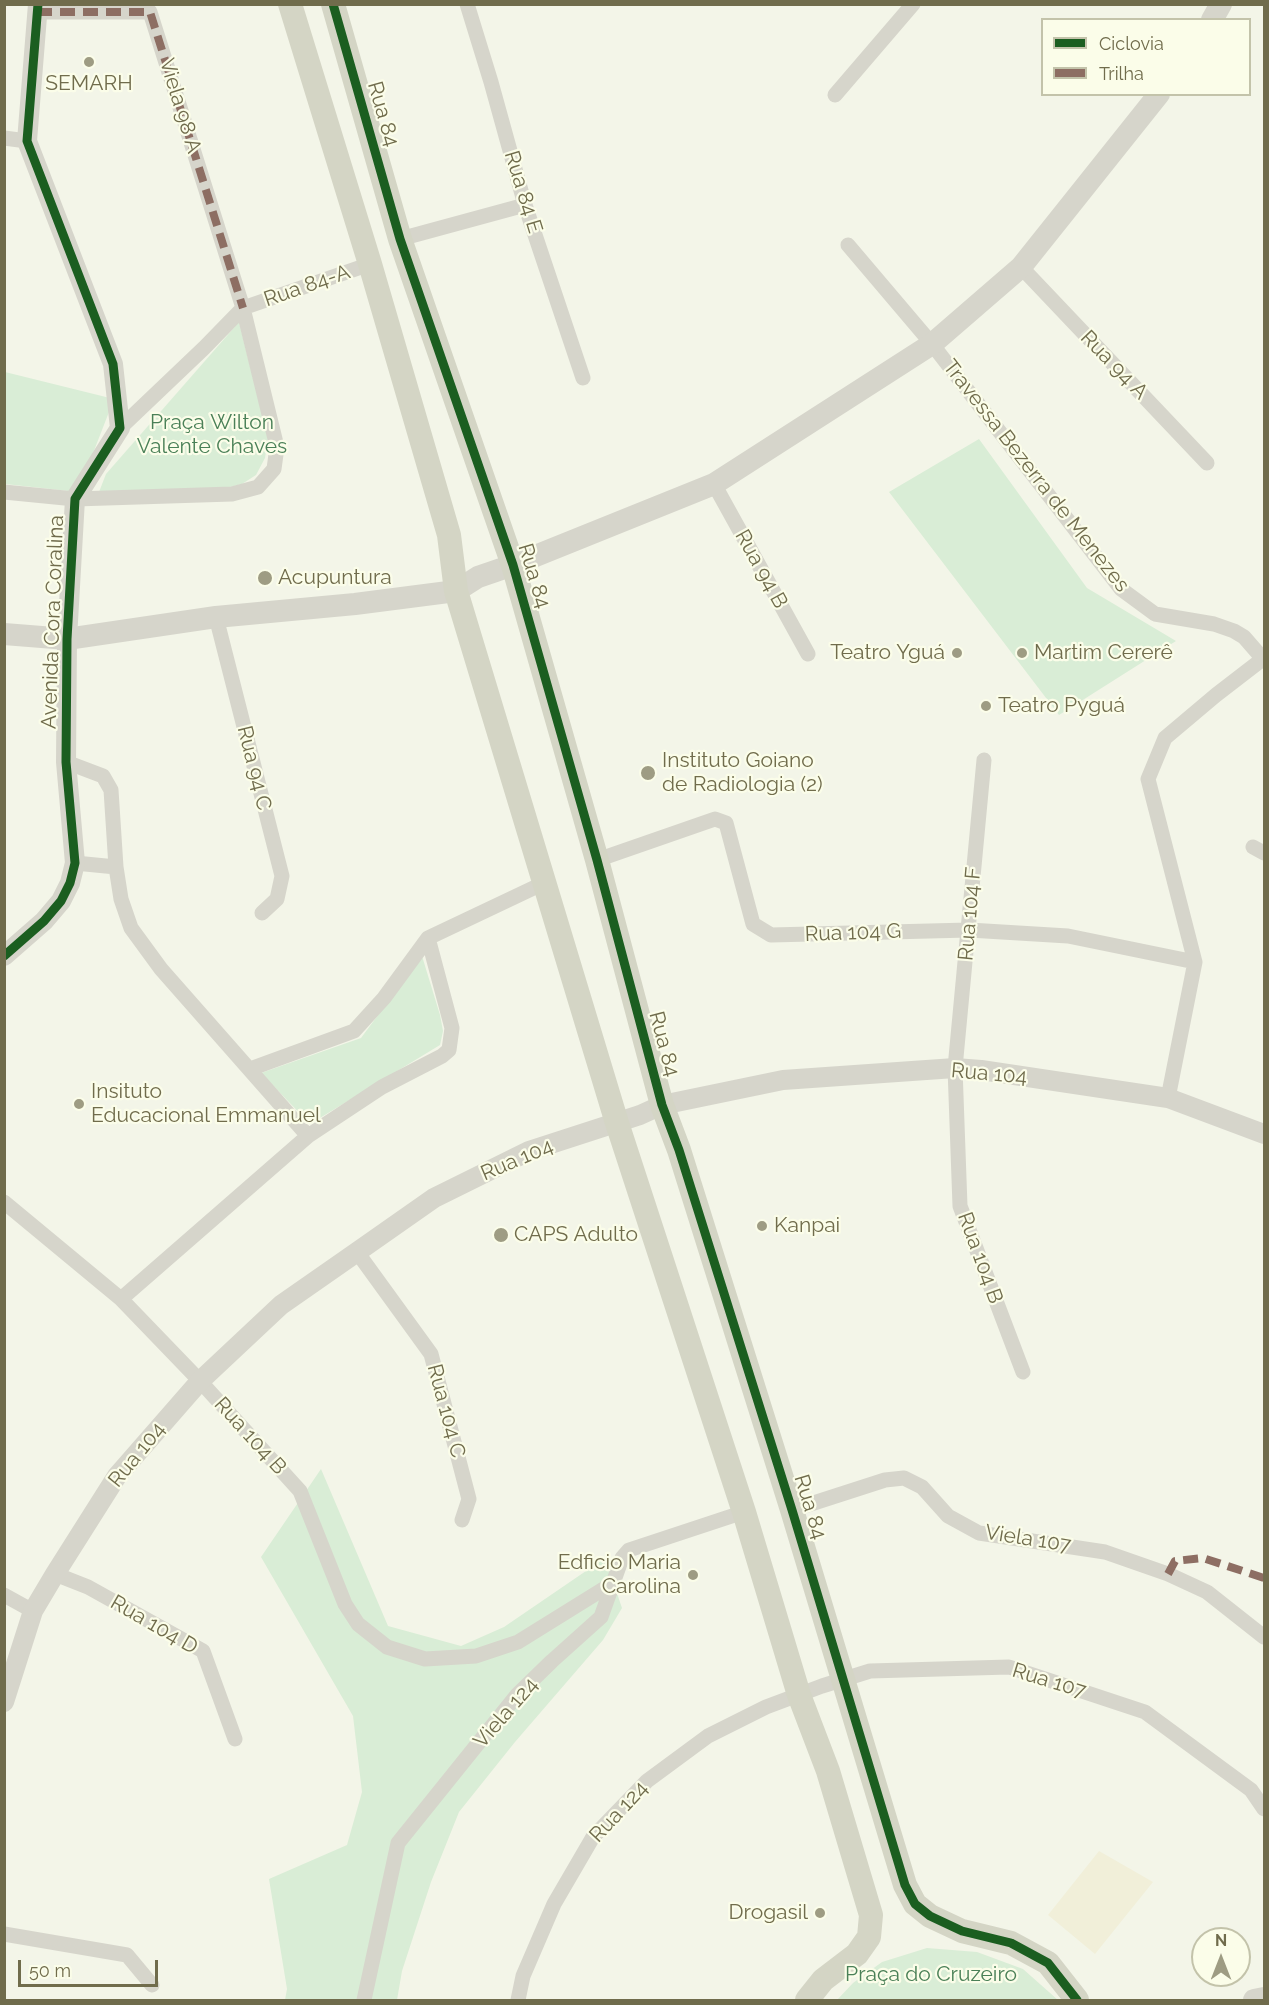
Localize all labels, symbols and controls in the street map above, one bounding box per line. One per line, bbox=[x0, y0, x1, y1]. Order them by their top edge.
legend bbox=[1041, 18, 1251, 96]
text: Ciclovia bbox=[1099, 33, 1164, 54]
marker: SEMARH bbox=[82, 55, 96, 69]
street label: Viela 98 A bbox=[154, 55, 206, 157]
text: Trilha bbox=[1099, 63, 1144, 84]
place label: SEMARH bbox=[45, 71, 133, 97]
street label: Rua 84 bbox=[362, 78, 404, 150]
street label: Rua 84 E bbox=[499, 148, 547, 236]
street label: Rua 84-A bbox=[261, 259, 353, 313]
street label: Rua 94 A bbox=[1075, 325, 1153, 405]
street label: Travessa Bezerra de Menezes bbox=[937, 355, 1135, 597]
park label: Praça Wilton Valente Chaves bbox=[137, 410, 287, 460]
street label: Avenida Cora Coralina bbox=[37, 515, 69, 729]
street label: Rua 94 B bbox=[729, 525, 793, 613]
street label: Rua 84 bbox=[512, 540, 556, 612]
place label: Acupuntura bbox=[278, 565, 392, 591]
marker: Acupuntura bbox=[256, 569, 274, 587]
place label: Teatro Yguá bbox=[830, 640, 945, 666]
place label: Martim Cererê bbox=[1034, 640, 1173, 666]
marker: Teatro Yguá bbox=[950, 646, 964, 660]
marker: Martim Cererê bbox=[1015, 646, 1029, 660]
place label: Teatro Pyguá bbox=[998, 693, 1125, 719]
marker: Teatro Pyguá bbox=[979, 699, 993, 713]
street label: Rua 94 C bbox=[231, 723, 277, 813]
place label: Instituto Goiano de Radiologia (2) bbox=[662, 748, 823, 798]
marker: Instituto Goiano de Radiologia (2) bbox=[639, 764, 657, 782]
street label: Rua 104 F bbox=[953, 866, 987, 962]
street label: Rua 104 G bbox=[804, 919, 902, 947]
street label: Rua 84 bbox=[643, 1009, 685, 1079]
street label: Rua 104 bbox=[950, 1058, 1028, 1090]
place label: Insituto Educacional Emmanuel bbox=[91, 1079, 321, 1129]
marker: Insituto Educacional Emmanuel bbox=[72, 1097, 86, 1111]
street label: Rua 104 bbox=[477, 1134, 557, 1186]
street label: Rua 104 B bbox=[952, 1209, 1008, 1307]
place label: Kanpai bbox=[774, 1213, 840, 1239]
marker: Kanpai bbox=[755, 1219, 769, 1233]
place label: CAPS Adulto bbox=[514, 1222, 638, 1248]
marker: CAPS Adulto bbox=[492, 1226, 510, 1244]
street label: Rua 104 C bbox=[421, 1361, 471, 1461]
street label: Rua 104 B bbox=[209, 1392, 291, 1480]
street label: Rua 104 bbox=[103, 1417, 171, 1493]
street label: Rua 84 bbox=[788, 1471, 832, 1543]
street label: Viela 107 bbox=[983, 1520, 1073, 1558]
place label: Edficio Maria Carolina bbox=[558, 1550, 681, 1600]
marker: Edficio Maria Carolina bbox=[686, 1568, 700, 1582]
street label: Rua 104 D bbox=[106, 1590, 202, 1660]
street label: Rua 107 bbox=[1009, 1658, 1089, 1704]
street label: Viela 124 bbox=[469, 1673, 543, 1753]
street label: Rua 124 bbox=[584, 1776, 654, 1848]
place label: Drogasil bbox=[729, 1900, 808, 1926]
marker: Drogasil bbox=[813, 1906, 827, 1920]
north arrow bbox=[1191, 1927, 1251, 1987]
text: N bbox=[1215, 1931, 1227, 1950]
scale bar bbox=[21, 1948, 160, 1986]
text: 50 m bbox=[29, 1960, 71, 1981]
park label: Praça do Cruzeiro bbox=[845, 1962, 1017, 1988]

